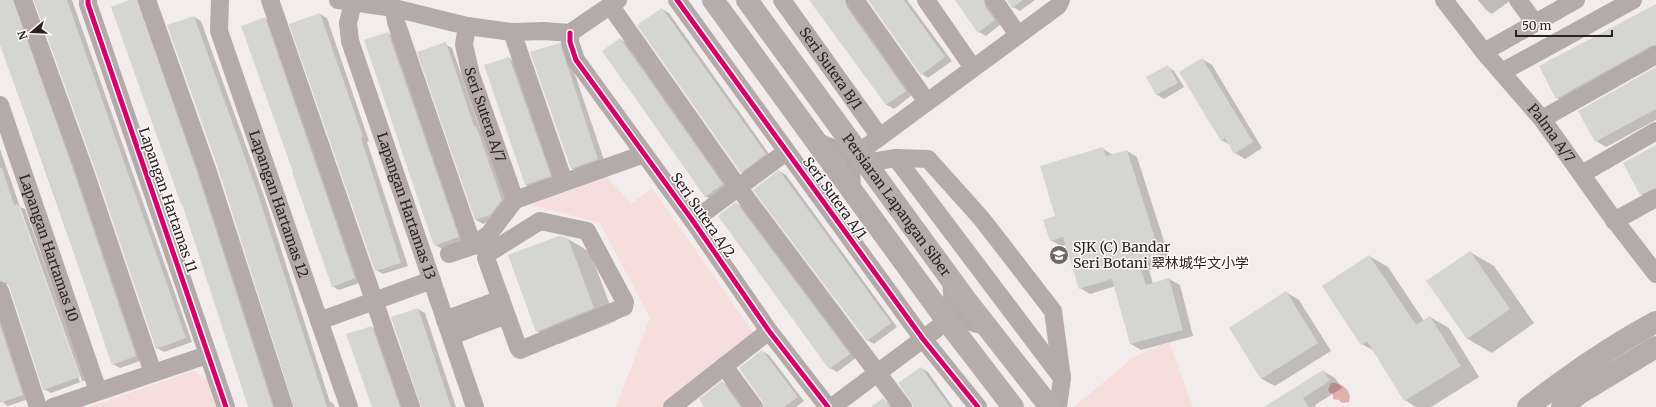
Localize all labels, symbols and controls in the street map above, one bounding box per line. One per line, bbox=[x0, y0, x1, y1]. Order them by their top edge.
north arrow bbox=[12, 12, 52, 52]
scale bar bbox=[1516, 12, 1612, 38]
text: 50 m bbox=[1522, 18, 1551, 33]
street label: Seri Sutera B/1 bbox=[795, 24, 866, 113]
text: N bbox=[14, 29, 31, 42]
street label: Seri Sutera A/7 bbox=[460, 65, 510, 165]
street label: Palma A/7 bbox=[1524, 100, 1579, 166]
street label: Lapangan Hartamas 11 bbox=[135, 125, 201, 275]
street label: Lapangan Hartamas 12 bbox=[245, 128, 313, 280]
street label: Lapangan Hartamas 13 bbox=[373, 130, 440, 282]
street label: Persiaran Lapangan Siber bbox=[839, 130, 955, 280]
street label: Seri Sutera A/1 bbox=[799, 153, 871, 243]
street label: Seri Sutera A/2 bbox=[667, 169, 739, 261]
street label: Lapangan Hartamas 10 bbox=[15, 172, 83, 324]
place label: SJK (C) Bandar Seri Botani 翠林城华文小学 bbox=[1073, 238, 1249, 272]
school or university icon: SJK (C) Bandar Seri Botani 翠林城华文小学 bbox=[1048, 244, 1070, 266]

